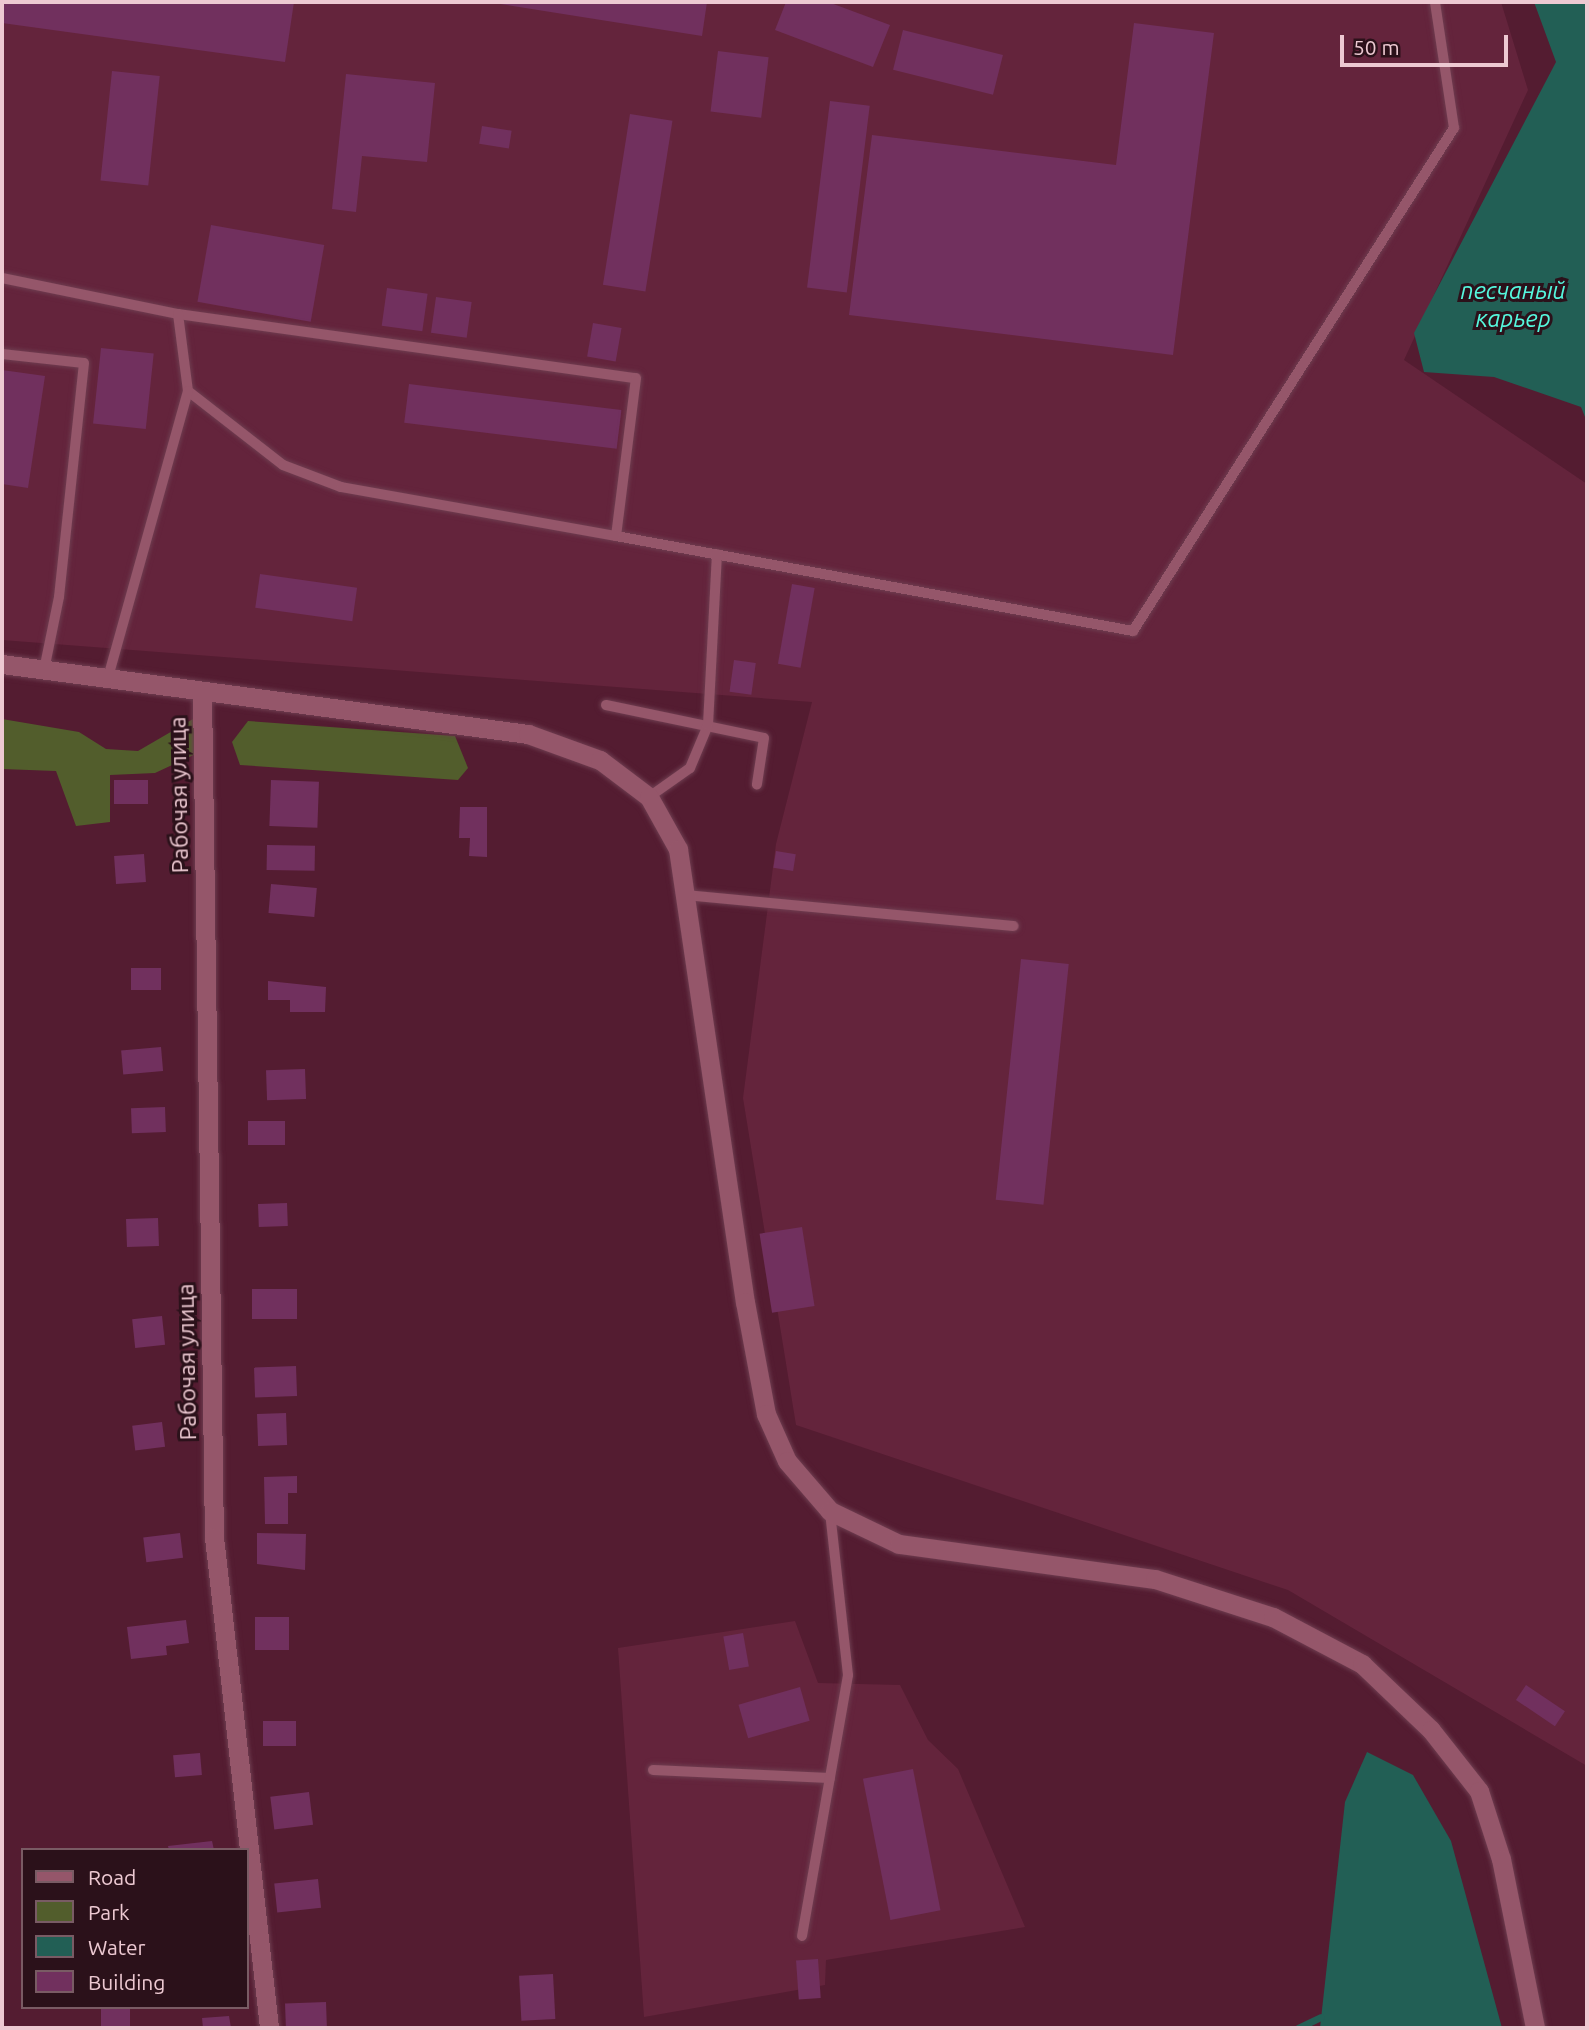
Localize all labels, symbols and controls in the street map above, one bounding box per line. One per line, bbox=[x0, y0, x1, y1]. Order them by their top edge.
scale bar bbox=[1344, 21, 1512, 65]
text: 50 m bbox=[1353, 35, 1400, 59]
water label: песчаный карьер bbox=[1460, 277, 1566, 333]
street label: Рабочая улица bbox=[164, 716, 194, 874]
street label: Рабочая улица bbox=[172, 1283, 202, 1441]
legend bbox=[21, 1848, 248, 2009]
text: Road bbox=[88, 1865, 136, 1889]
text: Park bbox=[88, 1900, 130, 1924]
text: Water bbox=[88, 1935, 146, 1959]
text: Building bbox=[88, 1970, 165, 1994]

